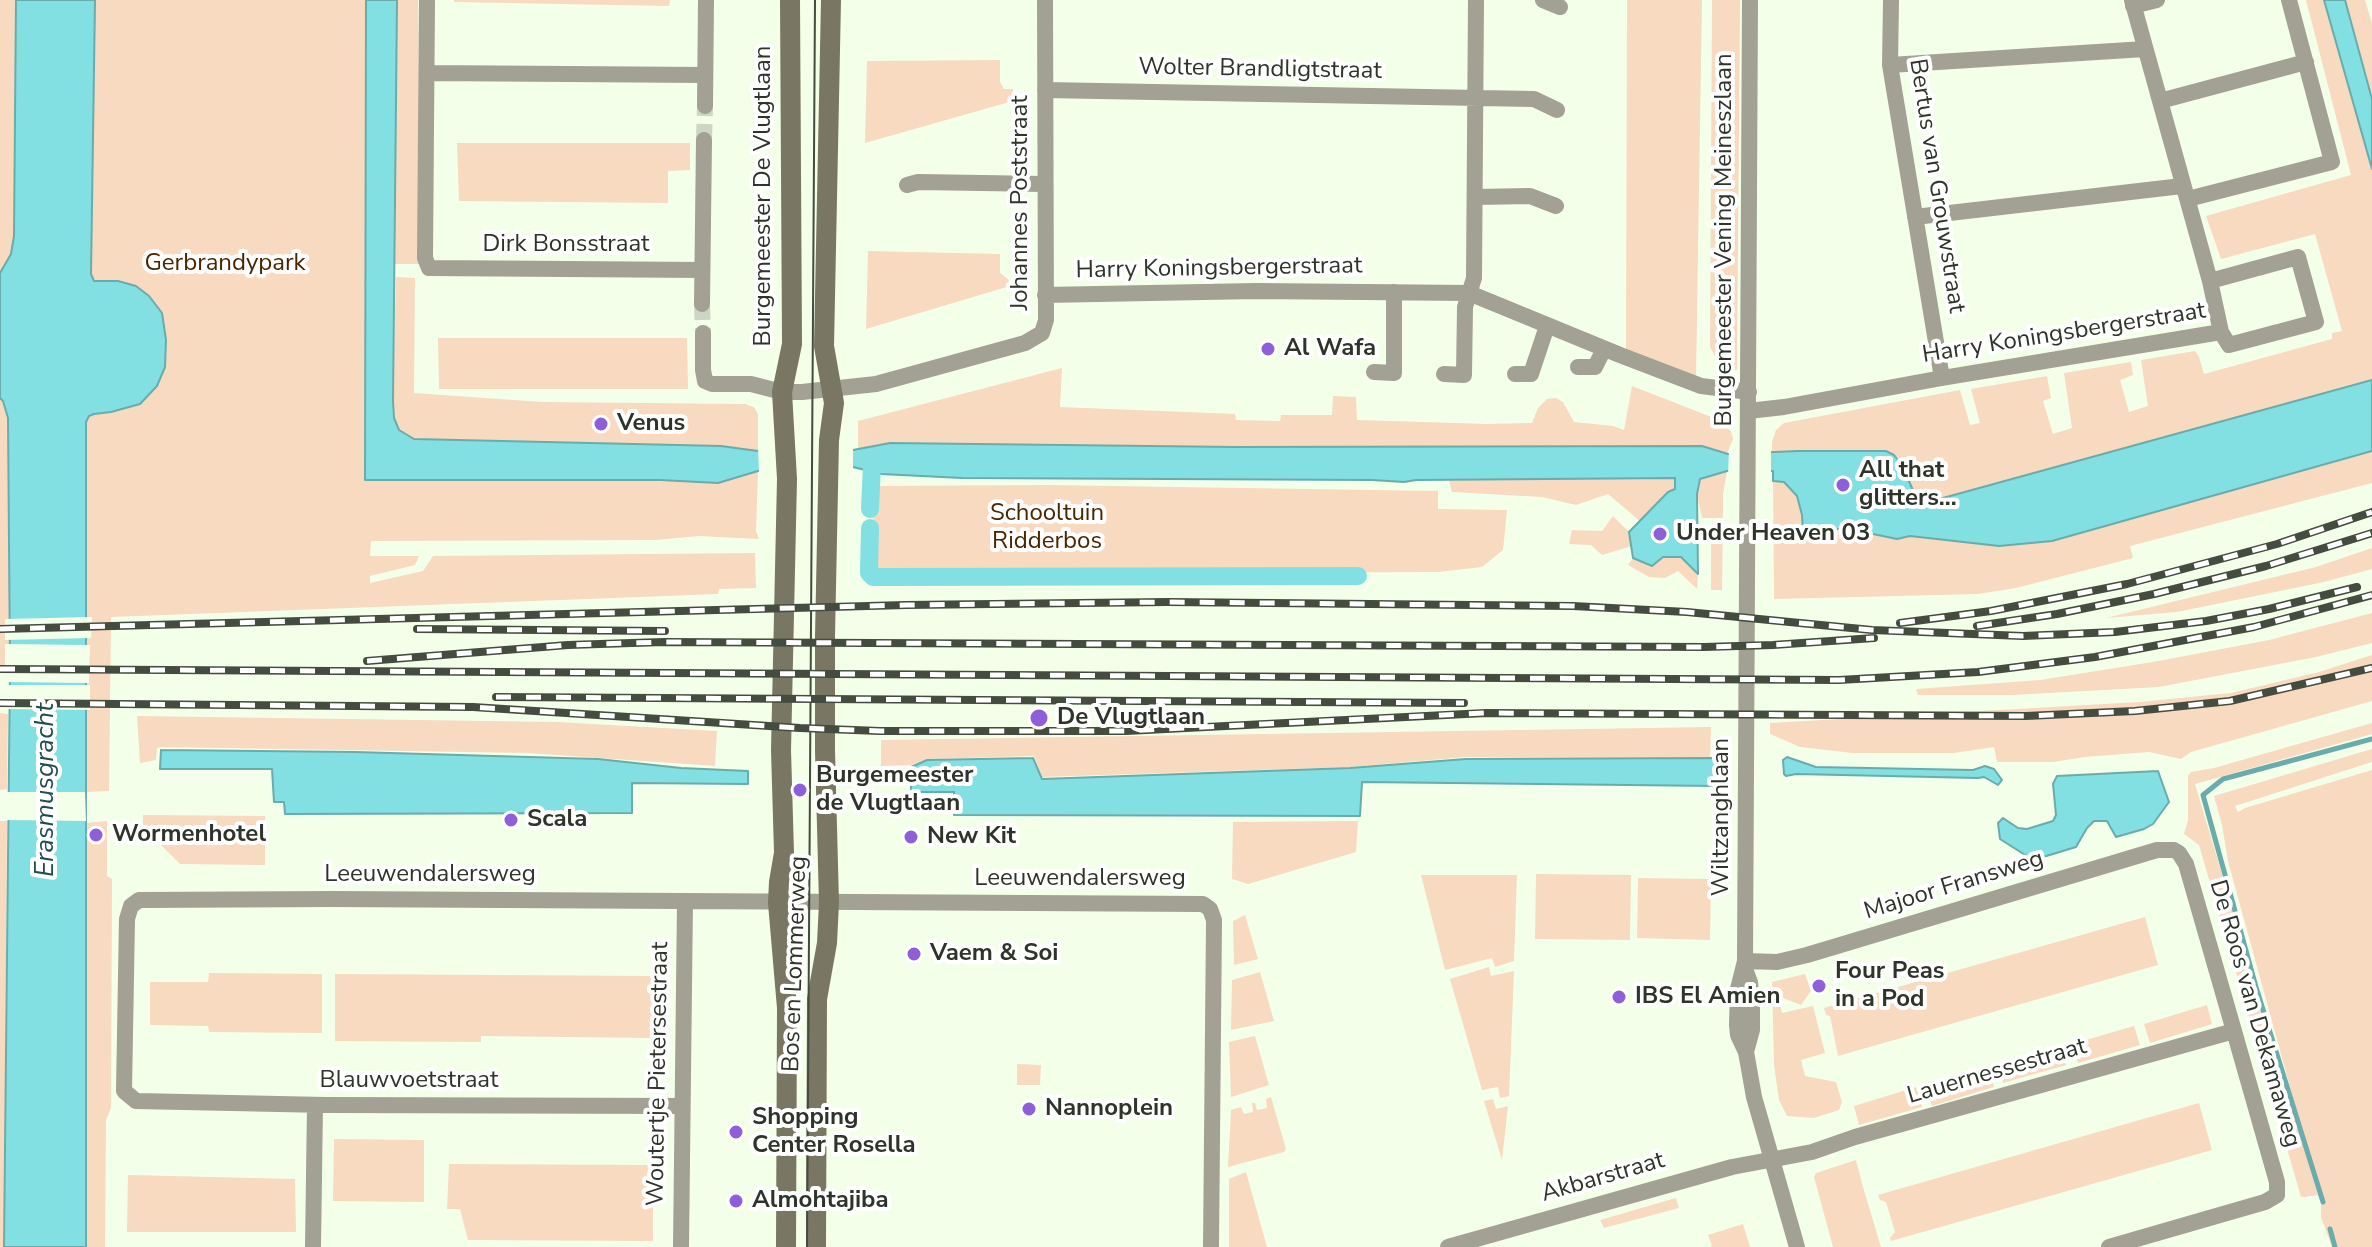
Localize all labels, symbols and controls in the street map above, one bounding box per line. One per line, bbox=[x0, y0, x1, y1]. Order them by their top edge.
street label: Burgemeester De Vlugtlaan bbox=[750, 46, 778, 346]
street label: Wolter Brandligtstraat bbox=[1138, 53, 1382, 87]
street label: Burgemeester Vening Meineszlaan bbox=[1711, 53, 1739, 427]
street label: Bertus van Grouwstraat bbox=[1902, 57, 1970, 315]
street label: Johannes Poststraat bbox=[1007, 95, 1035, 311]
street label: Dirk Bonsstraat bbox=[482, 231, 650, 259]
park label: Gerbrandypark bbox=[144, 250, 306, 278]
street label: Harry Koningsbergerstraat bbox=[1076, 252, 1362, 286]
street label: Harry Koningsbergerstraat bbox=[1920, 297, 2208, 371]
place label: Al Wafa bbox=[1284, 335, 1376, 363]
marker: Al Wafa bbox=[1259, 340, 1277, 358]
place label: Venus bbox=[617, 410, 685, 438]
marker: Venus bbox=[592, 415, 610, 433]
place label: All that glitters... bbox=[1859, 457, 1957, 513]
marker: All that glitters... bbox=[1834, 476, 1852, 494]
park label: Schooltuin Ridderbos bbox=[990, 500, 1104, 556]
place label: Under Heaven 03 bbox=[1676, 520, 1870, 548]
marker: Under Heaven 03 bbox=[1651, 525, 1669, 543]
water label: Erasmusgracht bbox=[31, 703, 63, 877]
place label: De Vlugtlaan bbox=[1057, 704, 1205, 732]
marker: De Vlugtlaan bbox=[1028, 707, 1050, 729]
street label: Wiltzanghlaan bbox=[1708, 738, 1736, 896]
place label: Burgemeester de Vlugtlaan bbox=[816, 762, 973, 818]
marker: Burgemeester de Vlugtlaan bbox=[791, 781, 809, 799]
place label: Scala bbox=[527, 806, 587, 834]
marker: Scala bbox=[502, 811, 520, 829]
place label: Wormenhotel bbox=[112, 821, 266, 849]
place label: New Kit bbox=[927, 823, 1016, 851]
marker: Wormenhotel bbox=[87, 826, 105, 844]
marker: New Kit bbox=[902, 828, 920, 846]
street label: Majoor Fransweg bbox=[1861, 845, 2047, 927]
street label: Bos en Lommerweg bbox=[778, 856, 814, 1072]
street label: Leeuwendalersweg bbox=[324, 861, 536, 889]
street label: Leeuwendalersweg bbox=[974, 865, 1186, 893]
street label: De Roos van Dekamaweg bbox=[2202, 877, 2306, 1151]
place label: Vaem & Soi bbox=[930, 940, 1058, 968]
street label: Woutertje Pietersestraat bbox=[642, 941, 676, 1207]
marker: Vaem & Soi bbox=[905, 945, 923, 963]
place label: Four Peas in a Pod bbox=[1835, 958, 1945, 1014]
marker: Four Peas in a Pod bbox=[1810, 977, 1828, 995]
place label: IBS El Amien bbox=[1635, 983, 1780, 1011]
marker: IBS El Amien bbox=[1610, 988, 1628, 1006]
street label: Lauernessestraat bbox=[1904, 1033, 2090, 1111]
street label: Blauwvoetstraat bbox=[320, 1067, 498, 1095]
place label: Nannoplein bbox=[1045, 1095, 1173, 1123]
marker: Nannoplein bbox=[1020, 1100, 1038, 1118]
place label: Shopping Center Rosella bbox=[752, 1104, 916, 1160]
marker: Shopping Center Rosella bbox=[727, 1123, 745, 1141]
street label: Akbarstraat bbox=[1538, 1147, 1668, 1209]
place label: Almohtajiba bbox=[752, 1187, 889, 1215]
marker: Almohtajiba bbox=[727, 1192, 745, 1210]

